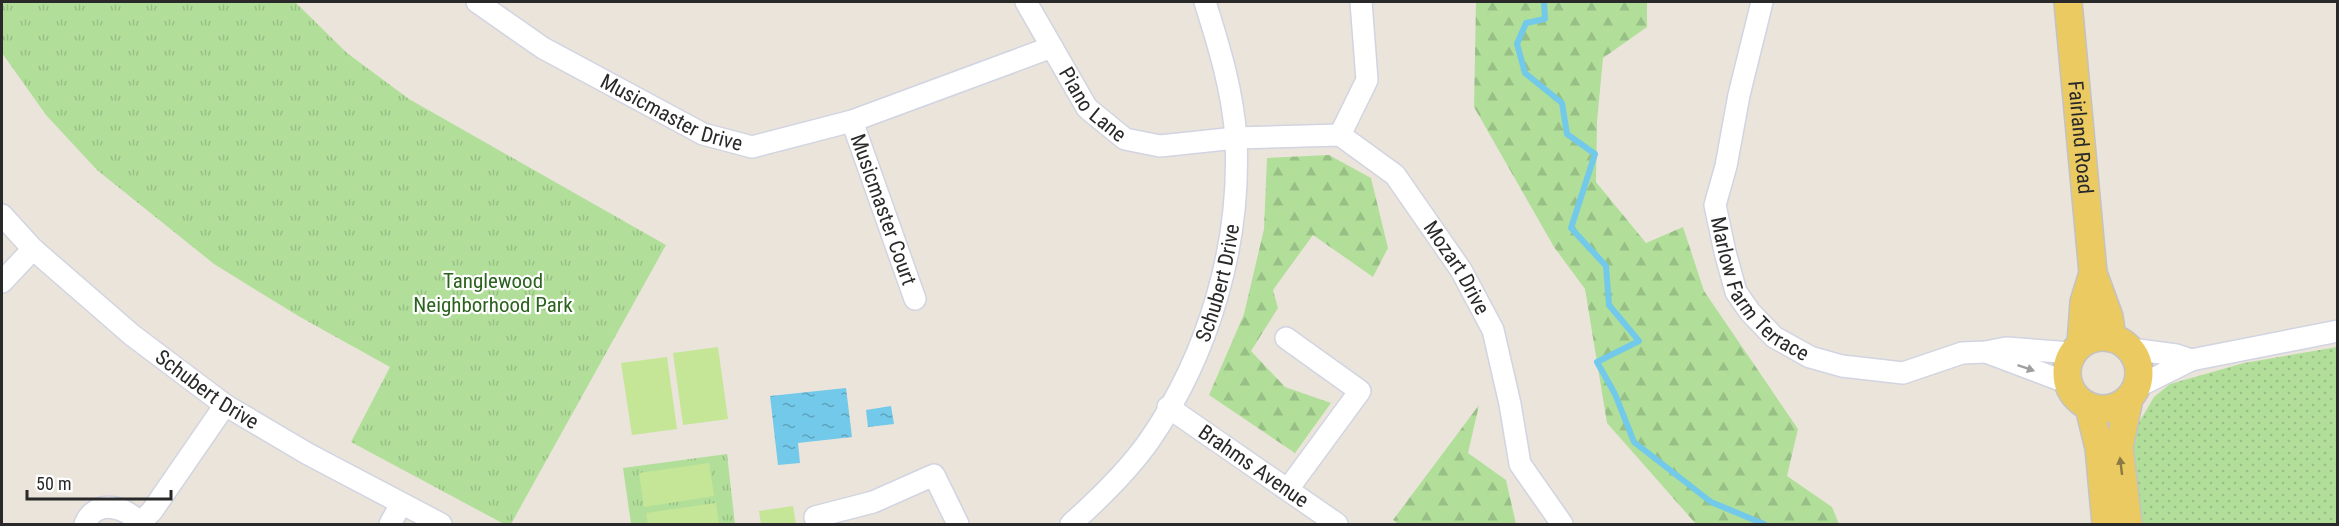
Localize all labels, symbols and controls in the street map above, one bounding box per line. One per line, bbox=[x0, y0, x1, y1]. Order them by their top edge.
street label: Piano Lane bbox=[1054, 63, 1131, 147]
street label: Musicmaster Drive bbox=[596, 69, 745, 156]
street label: Fairland Road bbox=[2063, 80, 2098, 195]
street label: Musicmaster Court bbox=[846, 131, 921, 288]
street label: Marlow Farm Terrace bbox=[1706, 215, 1813, 366]
street label: Mozart Drive bbox=[1419, 216, 1495, 319]
street label: Schubert Drive bbox=[1191, 222, 1244, 345]
park label: Tanglewood Neighborhood Park bbox=[413, 269, 573, 317]
street label: Schubert Drive bbox=[151, 345, 263, 434]
one-way arrow bbox=[2017, 364, 2035, 374]
street label: Brahms Avenue bbox=[1194, 420, 1313, 513]
one-way arrow bbox=[2117, 457, 2126, 476]
scale bar bbox=[27, 463, 171, 501]
text: 50 m bbox=[36, 473, 71, 494]

